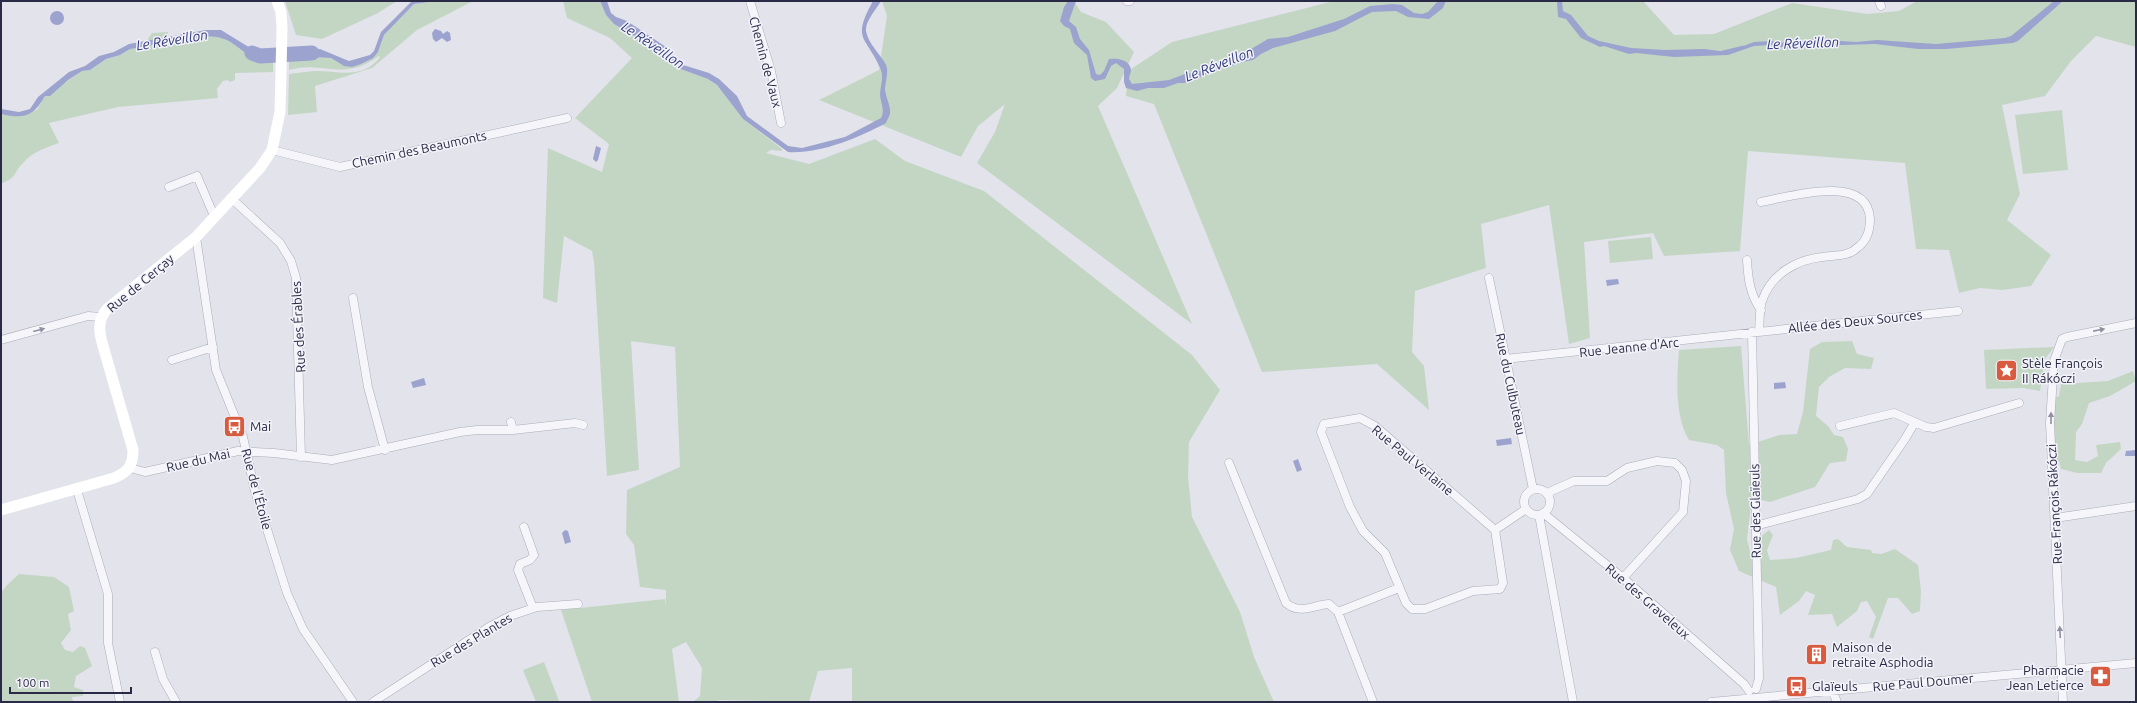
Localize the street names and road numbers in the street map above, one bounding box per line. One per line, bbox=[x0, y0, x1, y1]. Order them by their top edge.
street label: Chemin de Vaux bbox=[747, 15, 785, 110]
street label: Chemin des Beaumonts bbox=[350, 128, 488, 170]
street label: Rue de Cerçay bbox=[104, 251, 176, 315]
street label: Rue des Érables bbox=[288, 280, 307, 373]
street label: Allée des Deux Sources bbox=[1787, 307, 1923, 335]
street label: Rue du Culbuteau bbox=[1493, 332, 1529, 436]
street label: Rue Jeanne d'Arc bbox=[1578, 335, 1680, 359]
street label: Rue Paul Verlaine bbox=[1370, 422, 1456, 498]
street label: Rue François Rákóczi bbox=[2044, 443, 2064, 565]
street label: Rue du Mai bbox=[165, 446, 231, 474]
street label: Rue de l'Étoile bbox=[239, 447, 276, 531]
street label: Rue des Glaïeuls bbox=[1747, 463, 1763, 558]
street label: Rue des Graveleux bbox=[1603, 561, 1693, 642]
street label: Rue des Plantes bbox=[428, 610, 514, 670]
street label: Rue Paul Doumer bbox=[1872, 671, 1974, 693]

